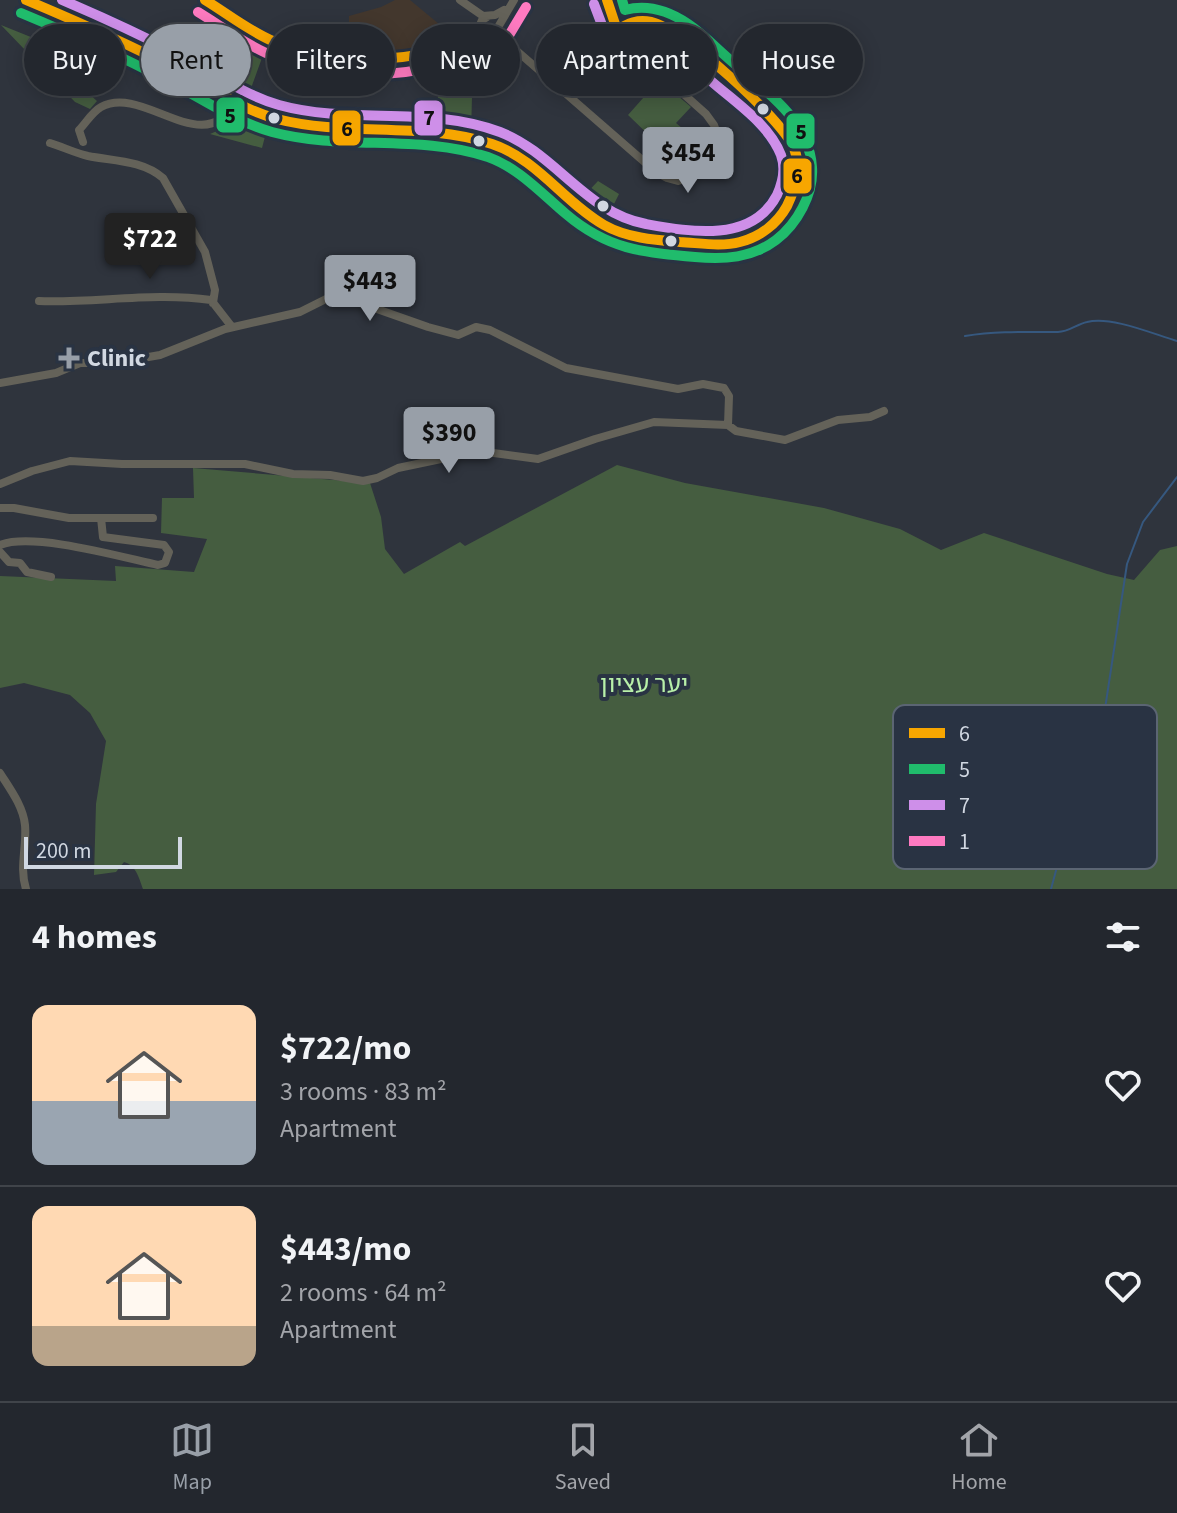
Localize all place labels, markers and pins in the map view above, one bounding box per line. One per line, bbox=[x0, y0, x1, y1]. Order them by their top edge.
unlabelled marker bbox=[755, 101, 771, 117]
unlabelled marker bbox=[266, 110, 282, 126]
pin: $454 bbox=[641, 127, 735, 195]
unlabelled marker bbox=[471, 133, 487, 149]
unlabelled marker bbox=[595, 198, 611, 214]
pin: $722 bbox=[103, 213, 197, 281]
unlabelled marker bbox=[663, 233, 679, 249]
pin: $443 bbox=[323, 255, 417, 323]
place label: Clinic bbox=[87, 341, 146, 376]
marker: Clinic bbox=[58, 347, 80, 369]
pin: $390 bbox=[402, 407, 496, 475]

